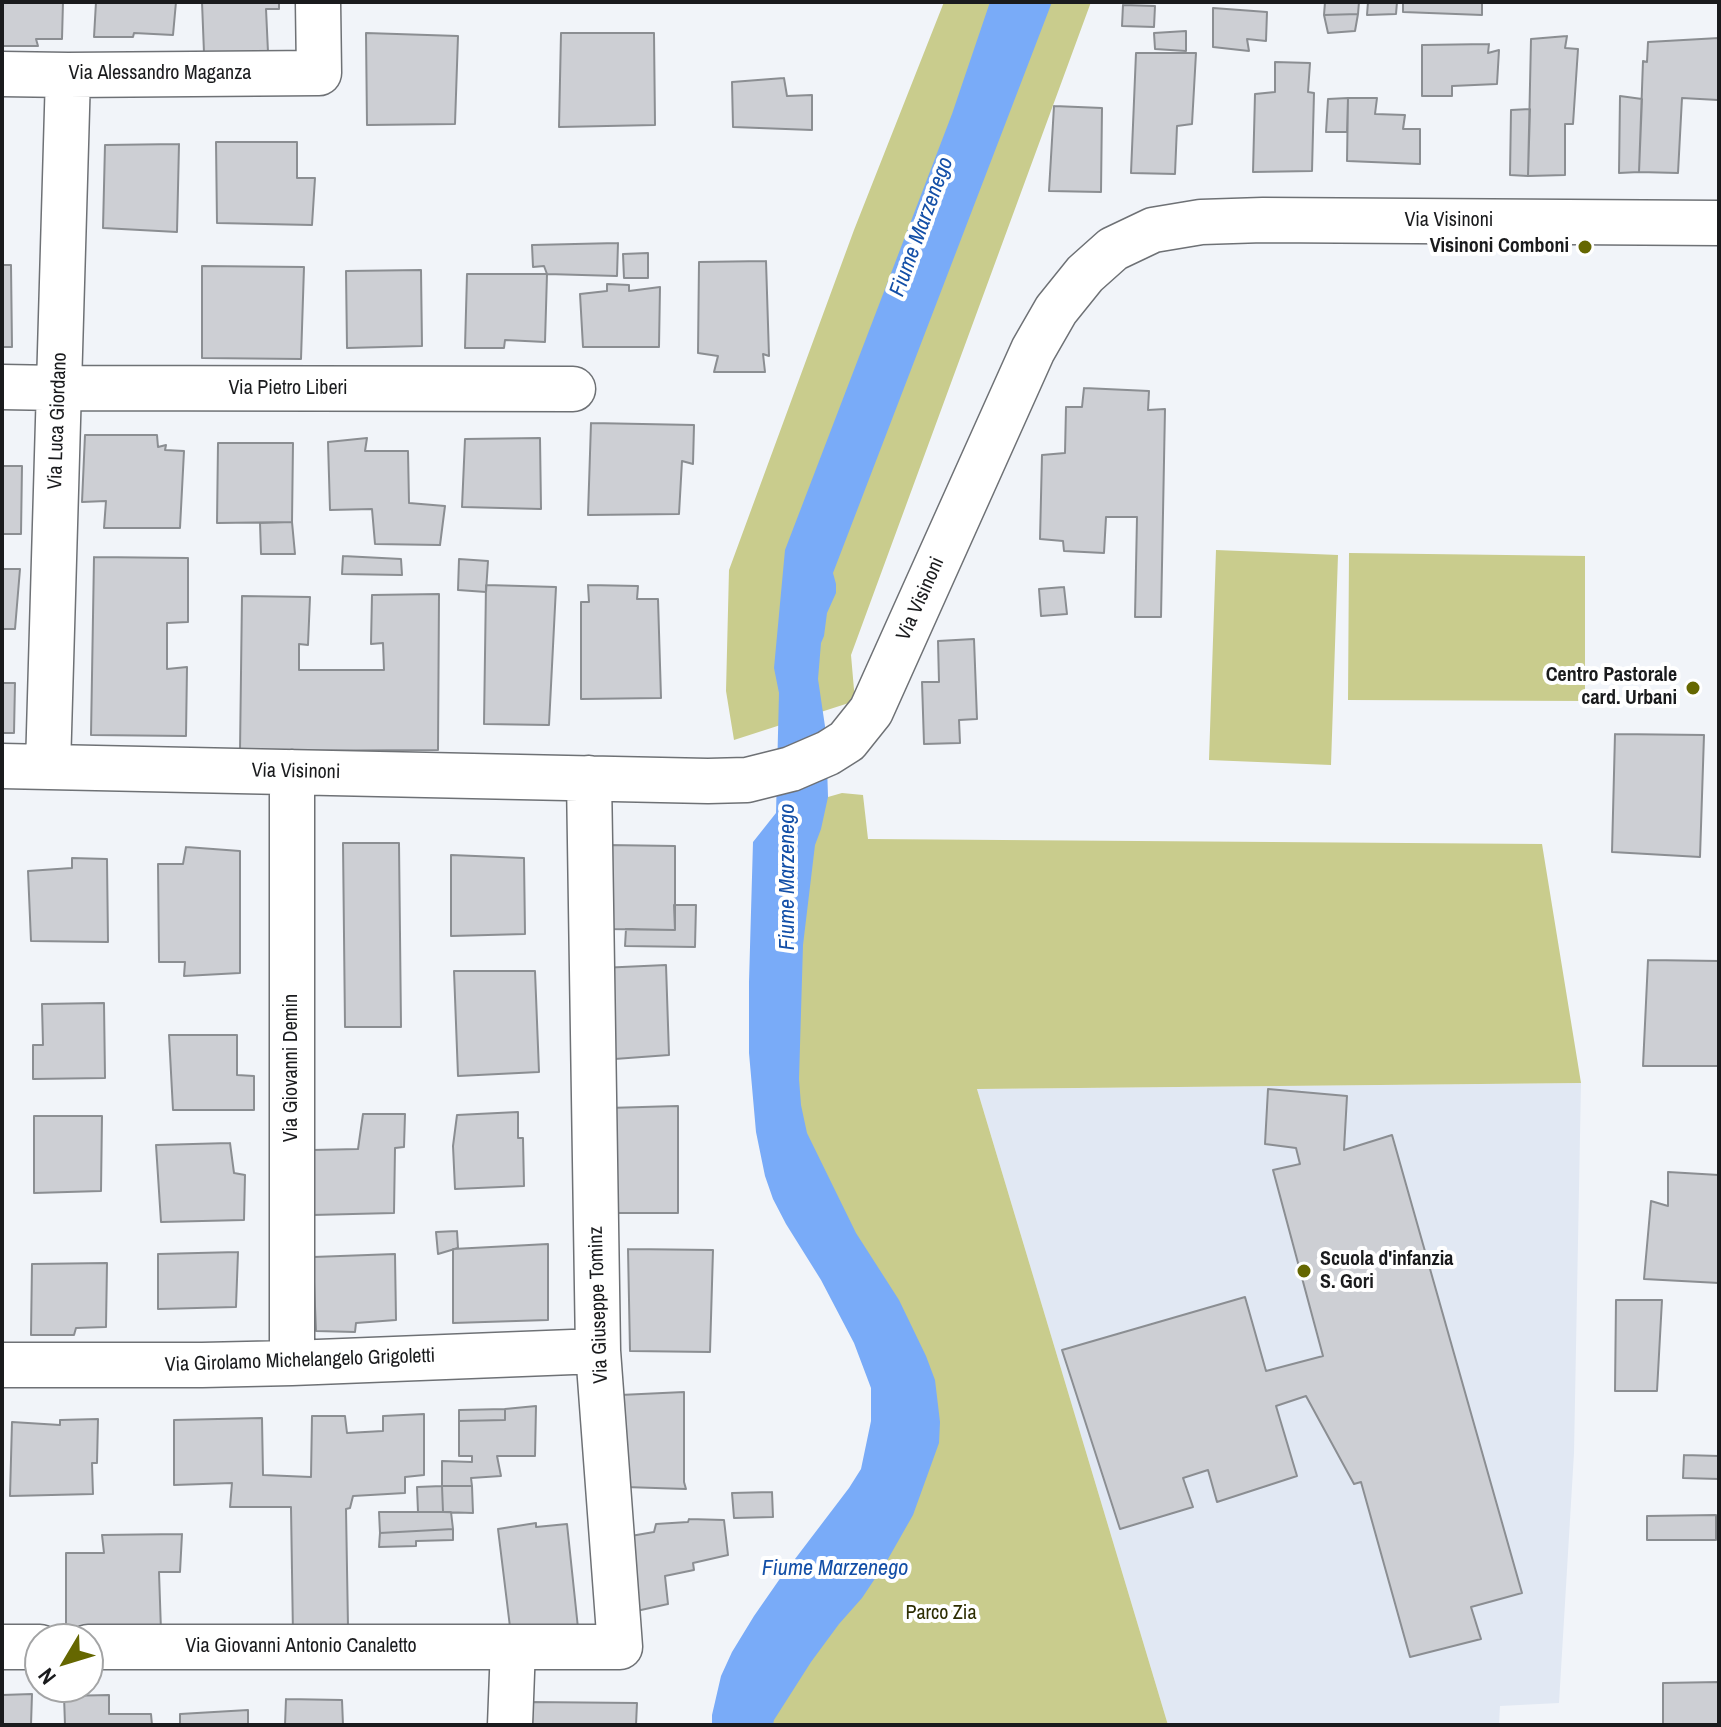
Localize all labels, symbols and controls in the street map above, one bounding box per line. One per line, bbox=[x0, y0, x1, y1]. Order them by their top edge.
street label: Via Alessandro Maganza bbox=[69, 62, 251, 86]
water label: Fiume Marzenego bbox=[885, 154, 959, 300]
street label: Via Visinoni bbox=[1405, 209, 1493, 233]
place label: Visinoni Comboni bbox=[1430, 235, 1569, 259]
marker: Visinoni Comboni bbox=[1576, 238, 1594, 256]
street label: Via Luca Giordano bbox=[44, 352, 72, 490]
street label: Via Pietro Liberi bbox=[228, 377, 348, 401]
street label: Via Visinoni bbox=[892, 554, 950, 644]
place label: Centro Pastorale card. Urbani bbox=[1546, 664, 1677, 711]
marker: Centro Pastorale card. Urbani bbox=[1684, 679, 1702, 697]
street label: Via Visinoni bbox=[251, 759, 341, 785]
water label: Fiume Marzenego bbox=[775, 804, 801, 950]
street label: Via Giovanni Demin bbox=[280, 994, 304, 1142]
street label: Via Giuseppe Tominz bbox=[584, 1226, 614, 1384]
place label: Scuola d'infanzia S. Gori bbox=[1320, 1248, 1453, 1295]
marker: Scuola d'infanzia S. Gori bbox=[1295, 1262, 1313, 1280]
street label: Via Girolamo Michelangelo Grigoletti bbox=[164, 1344, 436, 1378]
water label: Fiume Marzenego bbox=[762, 1556, 908, 1582]
park label: Parco Zia bbox=[905, 1602, 977, 1626]
north arrow bbox=[24, 1623, 104, 1703]
street label: Via Giovanni Antonio Canaletto bbox=[185, 1635, 417, 1659]
text: N bbox=[31, 1662, 62, 1691]

